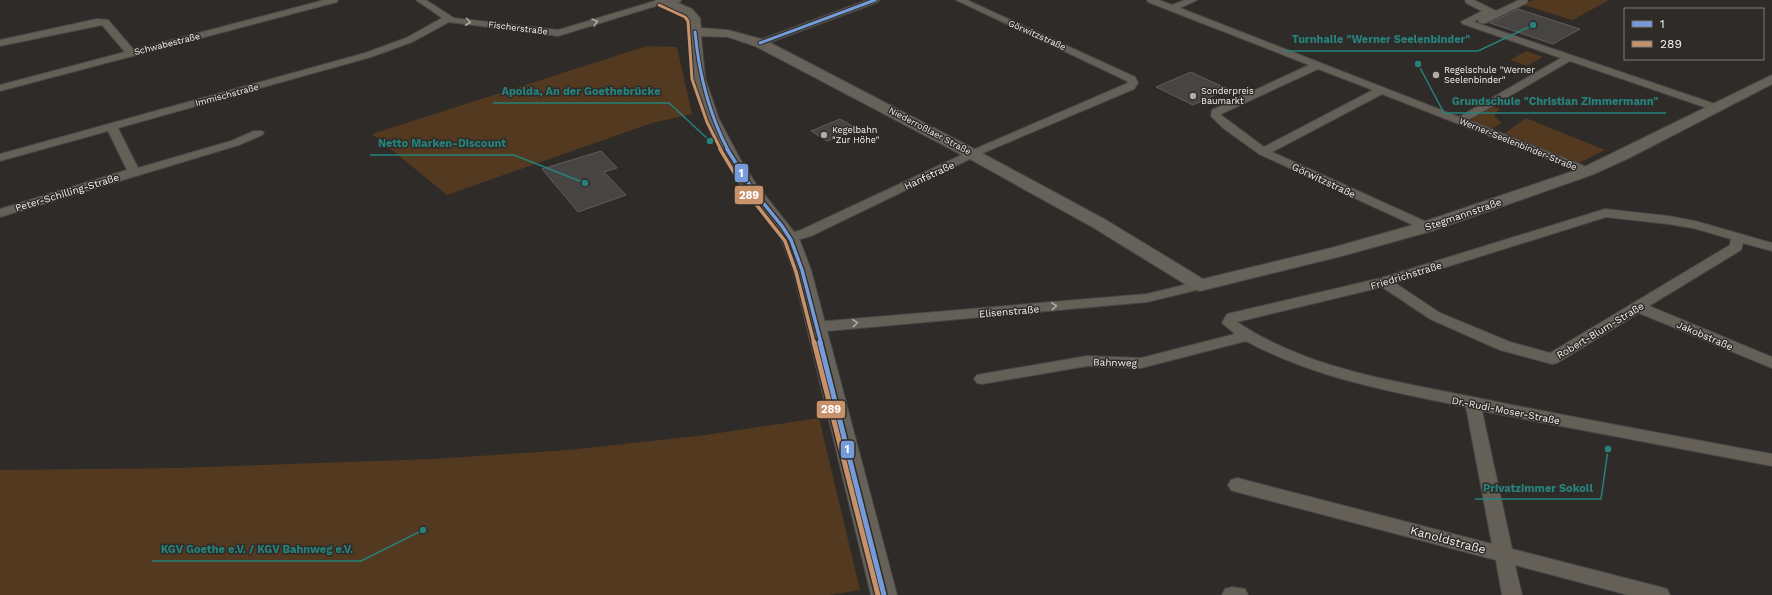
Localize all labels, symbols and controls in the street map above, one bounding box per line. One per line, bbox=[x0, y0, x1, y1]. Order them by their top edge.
legend bbox=[1624, 8, 1764, 60]
one-way arrow bbox=[464, 17, 471, 26]
text: 1 bbox=[1660, 17, 1665, 31]
one-way arrow bbox=[592, 18, 599, 27]
street label: Görwitzstraße bbox=[1007, 18, 1067, 52]
street label: Fischerstraße bbox=[488, 19, 548, 37]
callout: Turnhalle "Werner Seelenbinder" bbox=[1283, 28, 1478, 51]
street label: Schwabestraße bbox=[133, 31, 201, 57]
text: Turnhalle "Werner Seelenbinder" bbox=[1292, 33, 1470, 46]
text: 289 bbox=[1660, 37, 1682, 51]
place label: Regelschule "Werner Seelenbinder" bbox=[1444, 65, 1535, 85]
marker: Regelschule "Werner Seelenbinder" bbox=[1431, 70, 1441, 80]
callout: Apolda, An der Goethebrücke bbox=[493, 80, 669, 103]
street label: Immischstraße bbox=[194, 82, 260, 108]
text: Apolda, An der Goethebrücke bbox=[501, 85, 661, 98]
place label: Sonderpreis Baumarkt bbox=[1201, 86, 1254, 106]
callout: Grundschule "Christian Zimmermann" bbox=[1444, 90, 1666, 113]
marker: Sonderpreis Baumarkt bbox=[1188, 91, 1198, 101]
text: Grundschule "Christian Zimmermann" bbox=[1452, 95, 1658, 108]
street label: Niederroßlaer Straße bbox=[887, 105, 973, 157]
street label: Werner-Seelenbinder-Straße bbox=[1458, 116, 1578, 172]
place label: Kegelbahn "Zur Höhe" bbox=[832, 125, 880, 145]
marker: Kegelbahn "Zur Höhe" bbox=[819, 130, 829, 140]
callout: Netto Marken-Discount bbox=[370, 132, 514, 155]
text: Netto Marken-Discount bbox=[378, 137, 506, 150]
street label: Hanfstraße bbox=[902, 159, 956, 192]
street label: Görwitzstraße bbox=[1290, 161, 1358, 200]
line badge: 1 bbox=[734, 163, 749, 183]
text: 1 bbox=[739, 167, 743, 180]
street label: Peter-Schilling-Straße bbox=[14, 171, 121, 214]
line badge: 289 bbox=[734, 185, 764, 205]
text: 289 bbox=[739, 189, 759, 202]
street label: Stegmannstraße bbox=[1423, 196, 1503, 233]
street label: Friedrichstraße bbox=[1369, 259, 1443, 292]
street label: Robert-Blum-Straße bbox=[1555, 300, 1646, 361]
one-way arrow bbox=[1051, 302, 1057, 311]
street label: Elisenstraße bbox=[979, 303, 1040, 320]
one-way arrow bbox=[852, 319, 858, 328]
street label: Jakobstraße bbox=[1675, 319, 1735, 352]
street label: Bahnweg bbox=[1093, 356, 1138, 369]
street label: Dr.-Rudi-Moser-Straße bbox=[1451, 395, 1561, 426]
line badge: 289 bbox=[816, 400, 846, 419]
text: 289 bbox=[821, 403, 841, 416]
line badge: 1 bbox=[840, 440, 855, 459]
text: 1 bbox=[845, 443, 849, 456]
callout: Privatzimmer Sokoll bbox=[1475, 476, 1601, 499]
text: Privatzimmer Sokoll bbox=[1483, 482, 1593, 495]
street label: Kanoldstraße bbox=[1409, 523, 1487, 557]
callout: KGV Goethe e.V. / KGV Bahnweg e.V. bbox=[152, 538, 361, 561]
text: KGV Goethe e.V. / KGV Bahnweg e.V. bbox=[161, 543, 353, 556]

